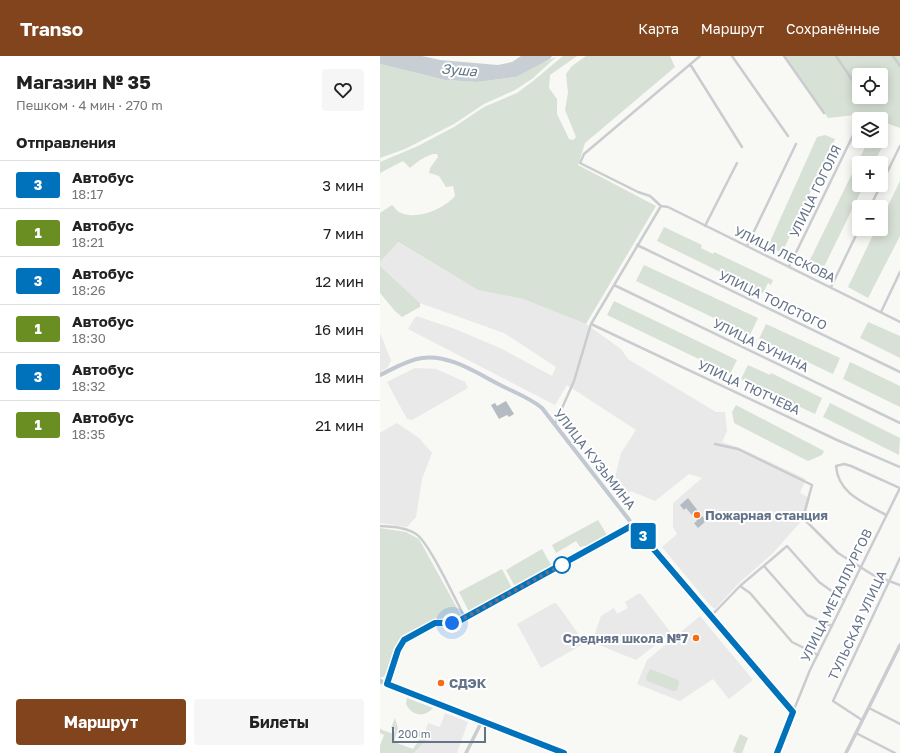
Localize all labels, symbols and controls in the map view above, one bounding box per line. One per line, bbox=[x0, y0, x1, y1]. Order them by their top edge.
text: Transo bbox=[20, 17, 83, 40]
text: Карта bbox=[638, 20, 679, 37]
text: Маршрут bbox=[701, 20, 764, 37]
text: Сохранённые bbox=[786, 20, 880, 37]
water label: Зуша bbox=[440, 59, 479, 80]
map controls bbox=[852, 68, 888, 236]
button: locate bbox=[852, 68, 888, 104]
button: heart bbox=[322, 69, 364, 111]
text: Магазин № 35 bbox=[16, 70, 151, 93]
text: Пешком · 4 мин · 270 m bbox=[16, 97, 163, 113]
button: layers bbox=[852, 112, 888, 148]
text: Отправления bbox=[16, 133, 116, 151]
street label: УЛИЦА ГОГОЛЯ bbox=[786, 142, 844, 240]
button: + bbox=[852, 156, 888, 192]
text: Автобус bbox=[72, 168, 134, 186]
text: 3 bbox=[34, 176, 42, 193]
text: 3 мин bbox=[322, 176, 364, 194]
text: 18:17 bbox=[72, 186, 103, 202]
button: − bbox=[852, 200, 888, 236]
text: Автобус bbox=[72, 216, 134, 234]
street label: УЛИЦА ЛЕСКОВА bbox=[732, 222, 839, 286]
text: 1 bbox=[34, 224, 42, 241]
text: 7 мин bbox=[323, 224, 364, 242]
text: 18:21 bbox=[72, 234, 104, 250]
text: Автобус bbox=[72, 264, 134, 282]
street label: УЛИЦА ТОЛСТОГО bbox=[716, 267, 830, 333]
text: 3 bbox=[34, 272, 42, 289]
text: 12 мин bbox=[315, 272, 364, 290]
text: 18:26 bbox=[72, 282, 106, 298]
text: Автобус bbox=[72, 312, 134, 330]
street label: УЛИЦА БУНИНА bbox=[710, 315, 812, 375]
text: 1 bbox=[34, 320, 42, 337]
text: 16 мин bbox=[315, 320, 364, 338]
text: 18:30 bbox=[72, 330, 106, 346]
street label: УЛИЦА ТЮТЧЕВА bbox=[695, 356, 803, 418]
text: Автобус bbox=[72, 360, 134, 378]
text: 3 bbox=[34, 368, 42, 385]
text: 18 мин bbox=[315, 368, 364, 386]
text: 18:32 bbox=[72, 378, 105, 394]
street label: УЛИЦА КУЗЬМИНА bbox=[551, 405, 639, 513]
text: Автобус bbox=[72, 408, 134, 426]
text: 1 bbox=[34, 416, 42, 433]
text: 21 мин bbox=[315, 416, 364, 434]
text: 18:35 bbox=[72, 426, 105, 442]
place label: Пожарная станция bbox=[705, 507, 828, 523]
marker: Пожарная станция bbox=[692, 510, 702, 520]
line badge: 3 bbox=[630, 523, 656, 549]
street label: УЛИЦА МЕТАЛЛУРГОВ bbox=[797, 526, 875, 664]
text: 3 bbox=[639, 527, 647, 544]
unlabelled marker bbox=[553, 556, 571, 574]
street label: ТУЛЬСКАЯ УЛИЦА bbox=[825, 567, 890, 682]
your location bbox=[442, 613, 462, 633]
place label: Средняя школа №7 bbox=[563, 630, 688, 646]
marker: Средняя школа №7 bbox=[691, 633, 701, 643]
place label: СДЭК bbox=[449, 675, 487, 691]
marker: СДЭК bbox=[436, 678, 446, 688]
button: Маршрут bbox=[16, 699, 186, 745]
button: Билеты bbox=[194, 699, 364, 745]
scale bar bbox=[392, 725, 486, 744]
text: 200 m bbox=[398, 727, 431, 740]

